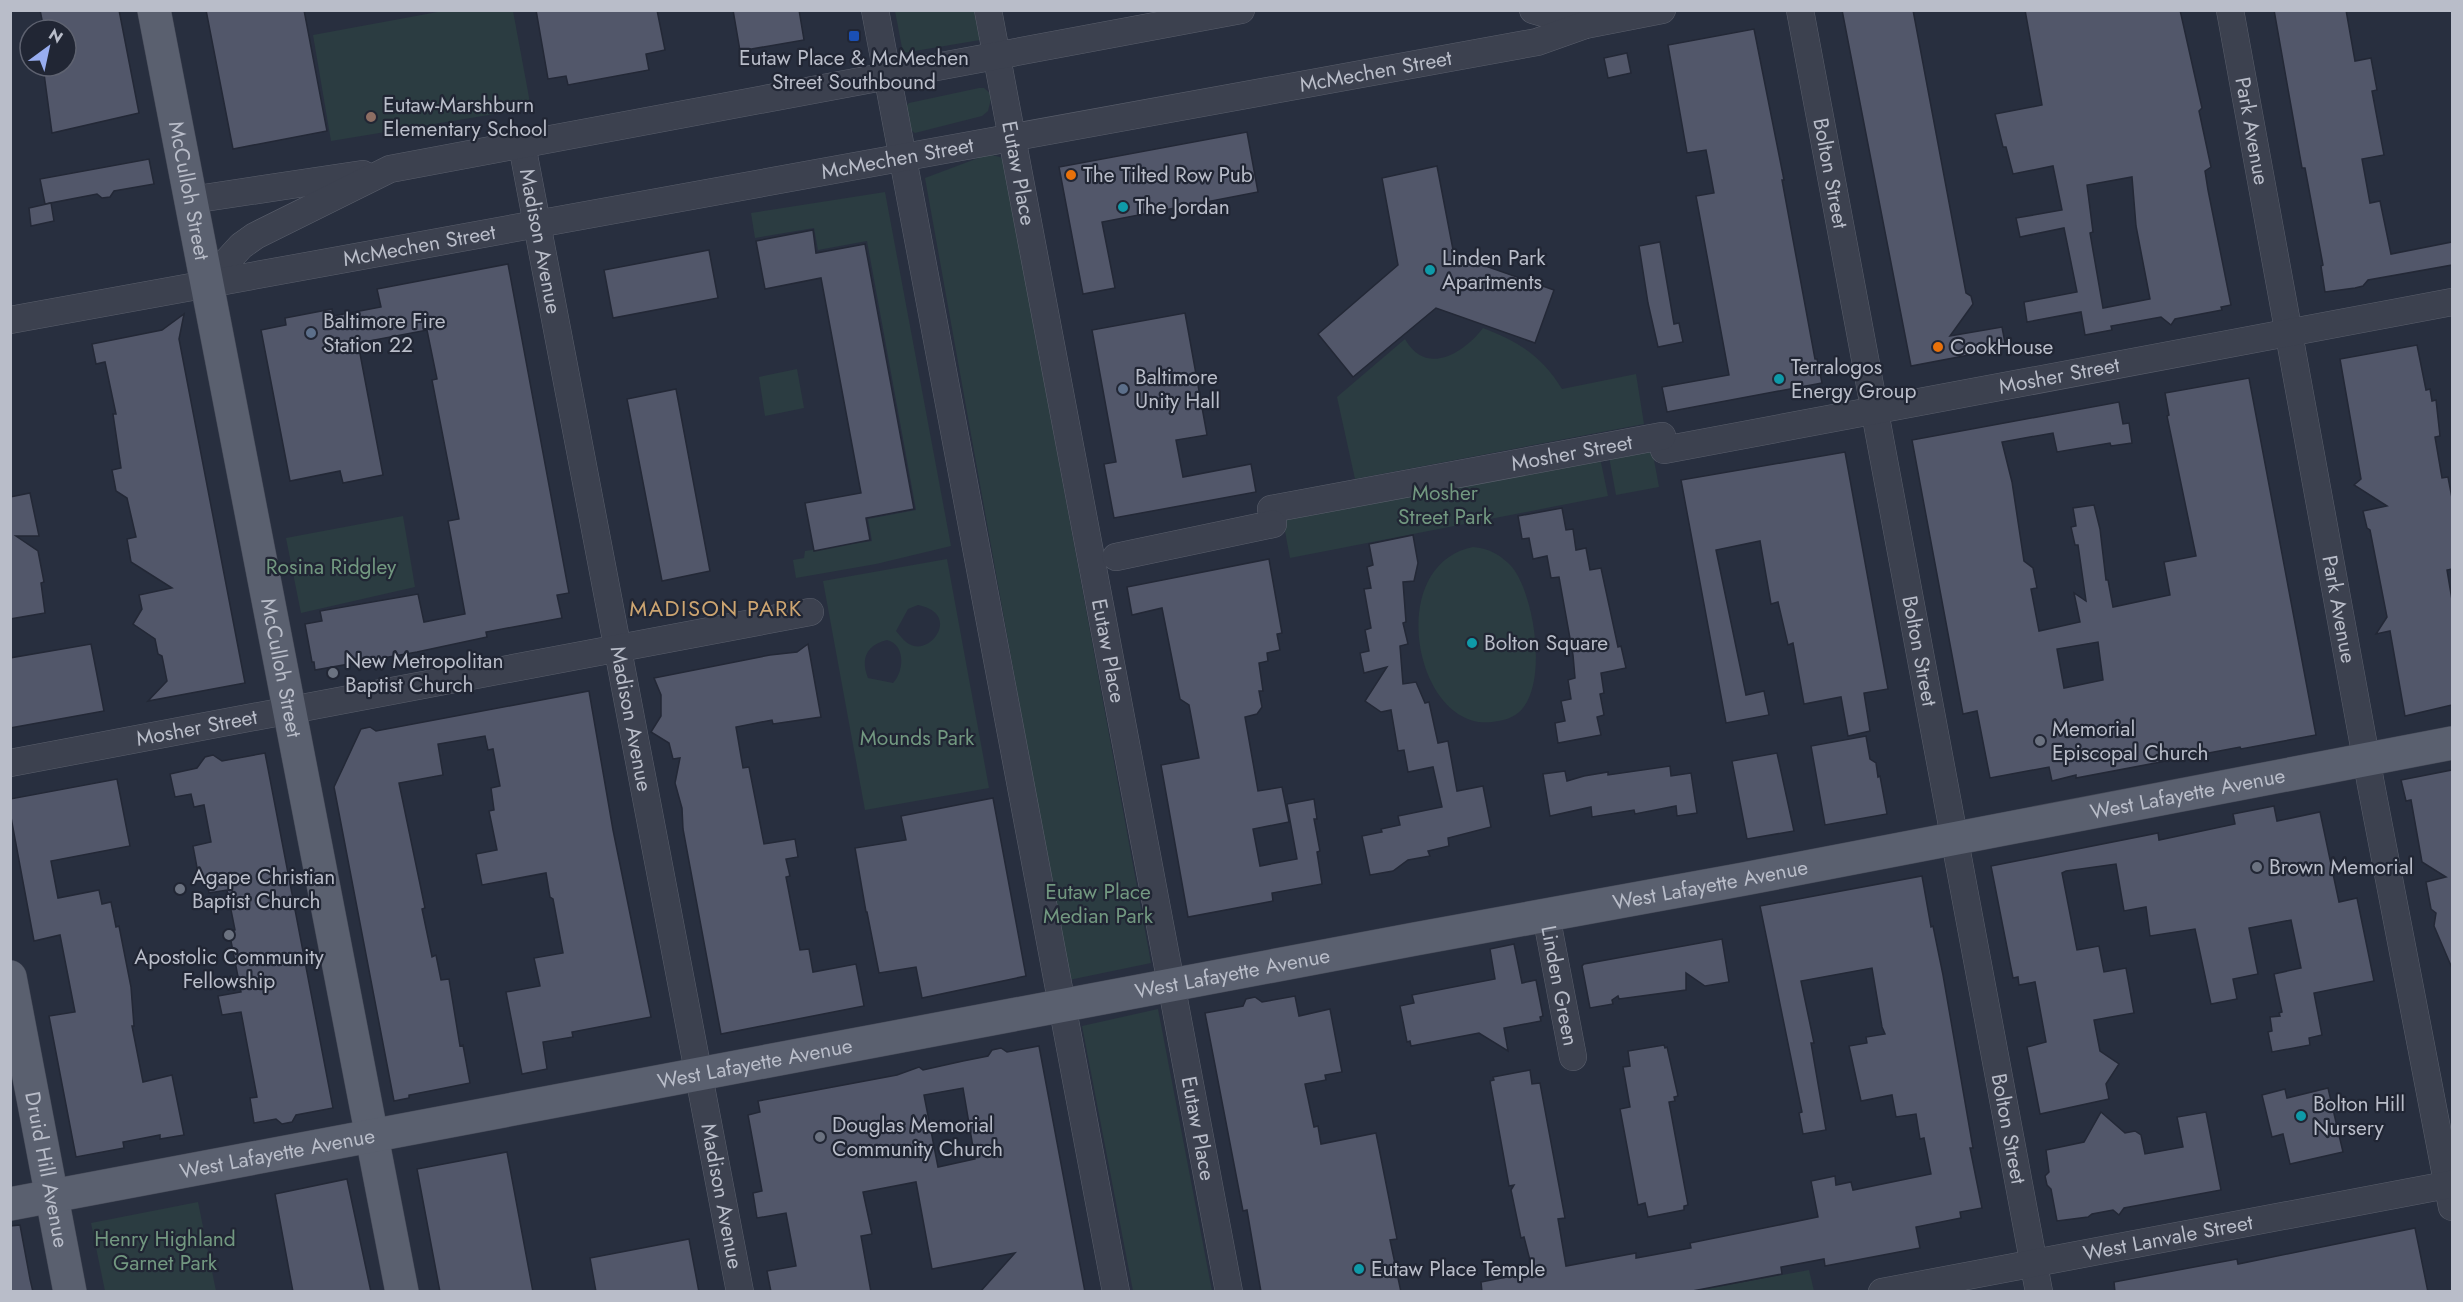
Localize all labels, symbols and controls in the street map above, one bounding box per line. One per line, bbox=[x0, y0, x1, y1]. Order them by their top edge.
north arrow bbox=[18, 18, 78, 78]
text: N bbox=[44, 23, 67, 49]
marker: Eutaw Place & McMechen Street Southbound bbox=[847, 29, 861, 43]
place label: Eutaw Place & McMechen Street Southbound bbox=[739, 43, 969, 97]
street label: McMechen Street bbox=[1297, 43, 1454, 100]
street label: Park Avenue bbox=[2227, 75, 2277, 188]
place label: Eutaw-Marshburn Elementary School bbox=[383, 90, 547, 144]
marker: Eutaw-Marshburn Elementary School bbox=[364, 110, 378, 124]
street label: Bolton Street bbox=[1805, 115, 1855, 231]
street label: Eutaw Place bbox=[994, 118, 1043, 228]
street label: McCulloh Street bbox=[161, 119, 217, 263]
street label: McMechen Street bbox=[819, 130, 976, 187]
place label: The Tilted Row Pub bbox=[1083, 160, 1253, 190]
street label: Madison Avenue bbox=[512, 166, 569, 317]
marker: The Tilted Row Pub bbox=[1064, 168, 1078, 182]
place label: The Jordan bbox=[1135, 192, 1230, 222]
marker: The Jordan bbox=[1116, 200, 1130, 214]
street label: McMechen Street bbox=[341, 217, 498, 274]
place label: Linden Park Apartments bbox=[1442, 243, 1546, 297]
marker: Linden Park Apartments bbox=[1423, 263, 1437, 277]
place label: Baltimore Fire Station 22 bbox=[323, 306, 446, 360]
marker: Baltimore Fire Station 22 bbox=[304, 326, 318, 340]
place label: CookHouse bbox=[1950, 332, 2054, 362]
marker: CookHouse bbox=[1931, 340, 1945, 354]
street label: Mosher Street bbox=[1996, 350, 2122, 402]
place label: Terralogos Energy Group bbox=[1791, 352, 1916, 406]
place label: Baltimore Unity Hall bbox=[1135, 362, 1220, 416]
marker: Terralogos Energy Group bbox=[1772, 372, 1786, 386]
marker: Baltimore Unity Hall bbox=[1116, 382, 1130, 396]
street label: Mosher Street bbox=[1509, 427, 1635, 479]
park label: Mosher Street Park bbox=[1398, 478, 1493, 532]
park label: Rosina Ridgley bbox=[266, 552, 397, 582]
street label: Park Avenue bbox=[2314, 553, 2364, 666]
district label: MADISON PARK bbox=[629, 592, 803, 624]
street label: Bolton Street bbox=[1894, 593, 1945, 709]
street label: McCulloh Street bbox=[253, 596, 309, 740]
street label: Eutaw Place bbox=[1084, 596, 1133, 706]
place label: Bolton Square bbox=[1484, 628, 1608, 658]
marker: Bolton Square bbox=[1465, 636, 1479, 650]
street label: Madison Avenue bbox=[603, 644, 660, 794]
place label: New Metropolitan Baptist Church bbox=[345, 646, 503, 700]
marker: New Metropolitan Baptist Church bbox=[326, 666, 340, 680]
street label: Mosher Street bbox=[134, 702, 260, 754]
place label: Memorial Episcopal Church bbox=[2052, 714, 2209, 768]
park label: Mounds Park bbox=[860, 723, 975, 753]
marker: Memorial Episcopal Church bbox=[2033, 734, 2047, 748]
street label: West Lafayette Avenue bbox=[2088, 760, 2288, 827]
street label: West Lafayette Avenue bbox=[1610, 852, 1811, 918]
place label: Brown Memorial bbox=[2269, 852, 2414, 882]
marker: Brown Memorial bbox=[2250, 860, 2264, 874]
place label: Agape Christian Baptist Church bbox=[192, 862, 335, 916]
park label: Eutaw Place Median Park bbox=[1043, 877, 1154, 931]
marker: Agape Christian Baptist Church bbox=[173, 882, 187, 896]
street label: Linden Green bbox=[1533, 923, 1586, 1048]
marker: Apostolic Community Fellowship bbox=[222, 928, 236, 942]
street label: West Lafayette Avenue bbox=[1132, 940, 1333, 1007]
place label: Apostolic Community Fellowship bbox=[134, 942, 324, 996]
street label: West Lafayette Avenue bbox=[655, 1030, 855, 1097]
street label: Bolton Street bbox=[1984, 1071, 2034, 1187]
street label: Eutaw Place bbox=[1174, 1074, 1223, 1183]
street label: Druid Hill Avenue bbox=[17, 1089, 76, 1250]
place label: Bolton Hill Nursery bbox=[2313, 1089, 2405, 1143]
marker: Bolton Hill Nursery bbox=[2294, 1109, 2308, 1123]
place label: Douglas Memorial Community Church bbox=[832, 1110, 1003, 1164]
street label: West Lafayette Avenue bbox=[177, 1120, 377, 1187]
street label: Madison Avenue bbox=[693, 1121, 750, 1272]
marker: Douglas Memorial Community Church bbox=[813, 1130, 827, 1144]
street label: West Lanvale Street bbox=[2081, 1207, 2255, 1269]
park label: Henry Highland Garnet Park bbox=[94, 1224, 236, 1278]
place label: Eutaw Place Temple bbox=[1371, 1254, 1545, 1284]
marker: Eutaw Place Temple bbox=[1352, 1262, 1366, 1276]

